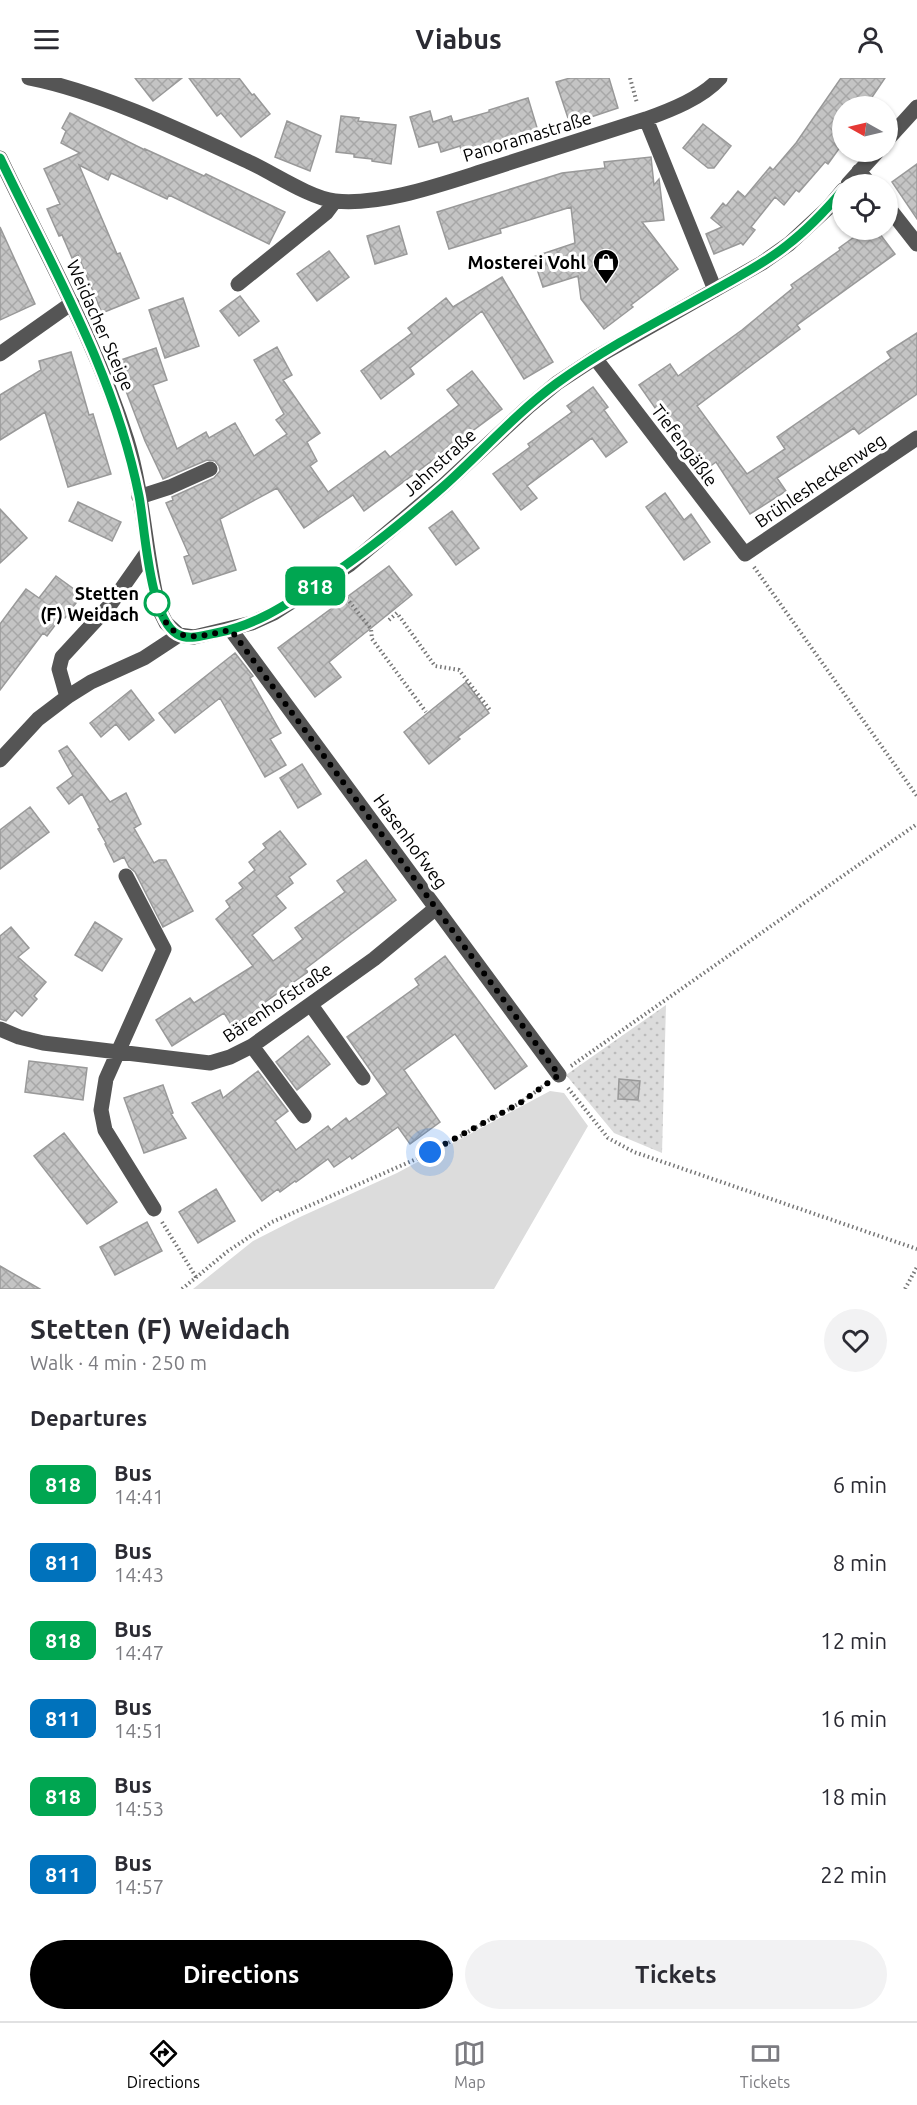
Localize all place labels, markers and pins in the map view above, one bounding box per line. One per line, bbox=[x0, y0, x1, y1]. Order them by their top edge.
shop icon: Mosterei Vohl bbox=[591, 247, 621, 285]
place label: Mosterei Vohl bbox=[467, 252, 587, 272]
place label: Stetten (F) Weidach bbox=[40, 583, 139, 625]
marker: Stetten (F) Weidach bbox=[144, 590, 170, 616]

